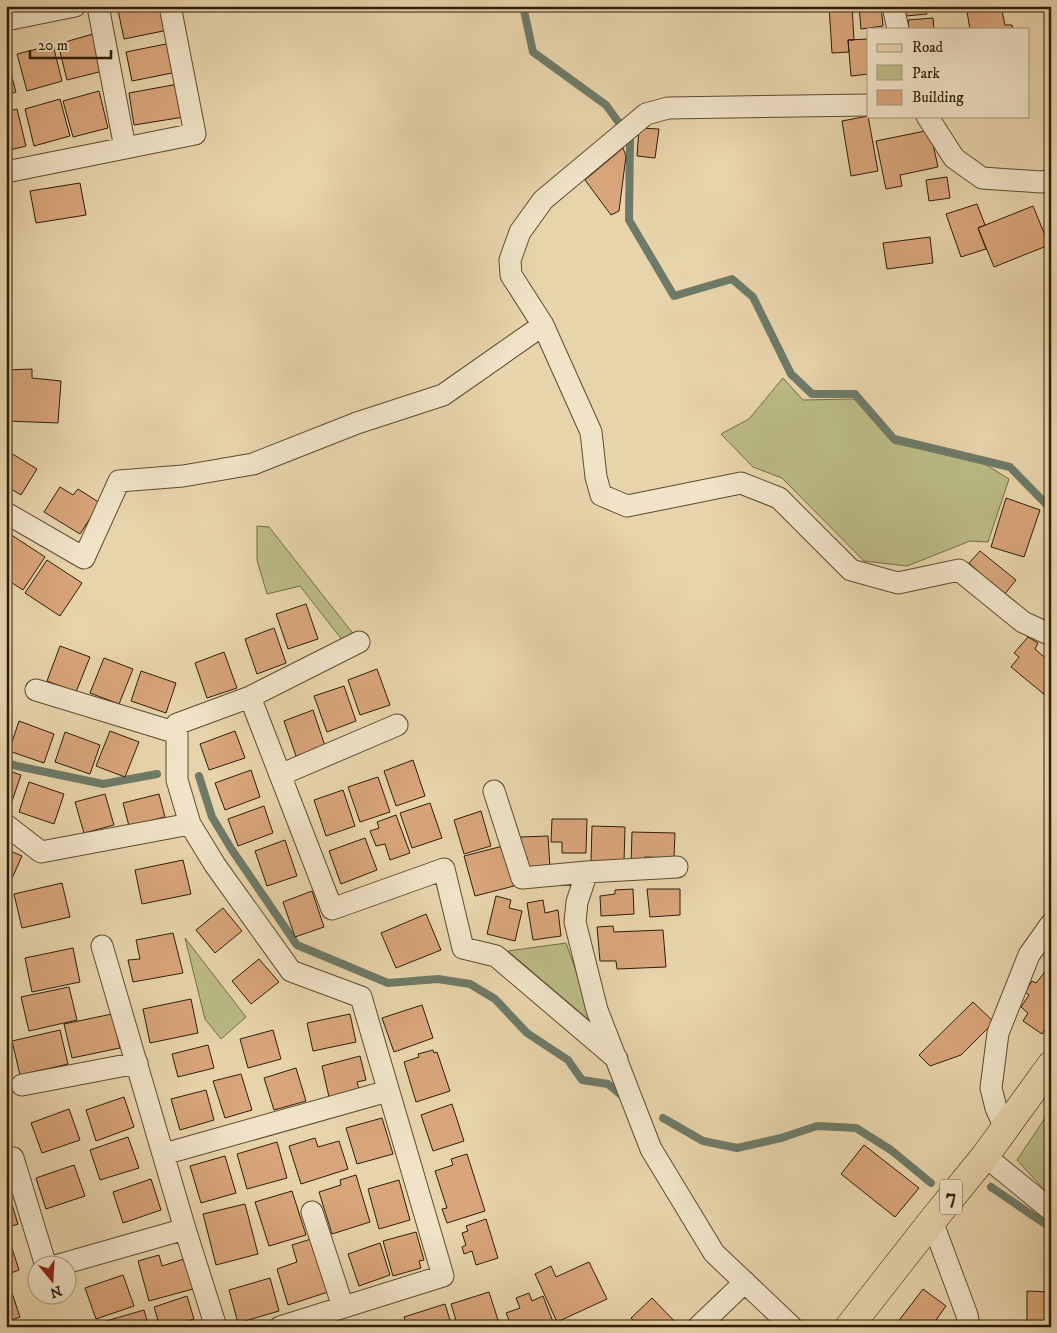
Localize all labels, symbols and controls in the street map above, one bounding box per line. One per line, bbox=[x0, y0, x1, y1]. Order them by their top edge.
scale bar bbox=[30, 28, 111, 60]
legend bbox=[867, 28, 1030, 118]
text: 20 m bbox=[38, 36, 68, 55]
text: Road bbox=[912, 38, 944, 57]
text: Park bbox=[912, 64, 941, 83]
text: Building bbox=[912, 88, 964, 107]
road number: 7 bbox=[940, 1180, 962, 1214]
north arrow bbox=[28, 1256, 78, 1306]
text: N bbox=[47, 1281, 64, 1302]

